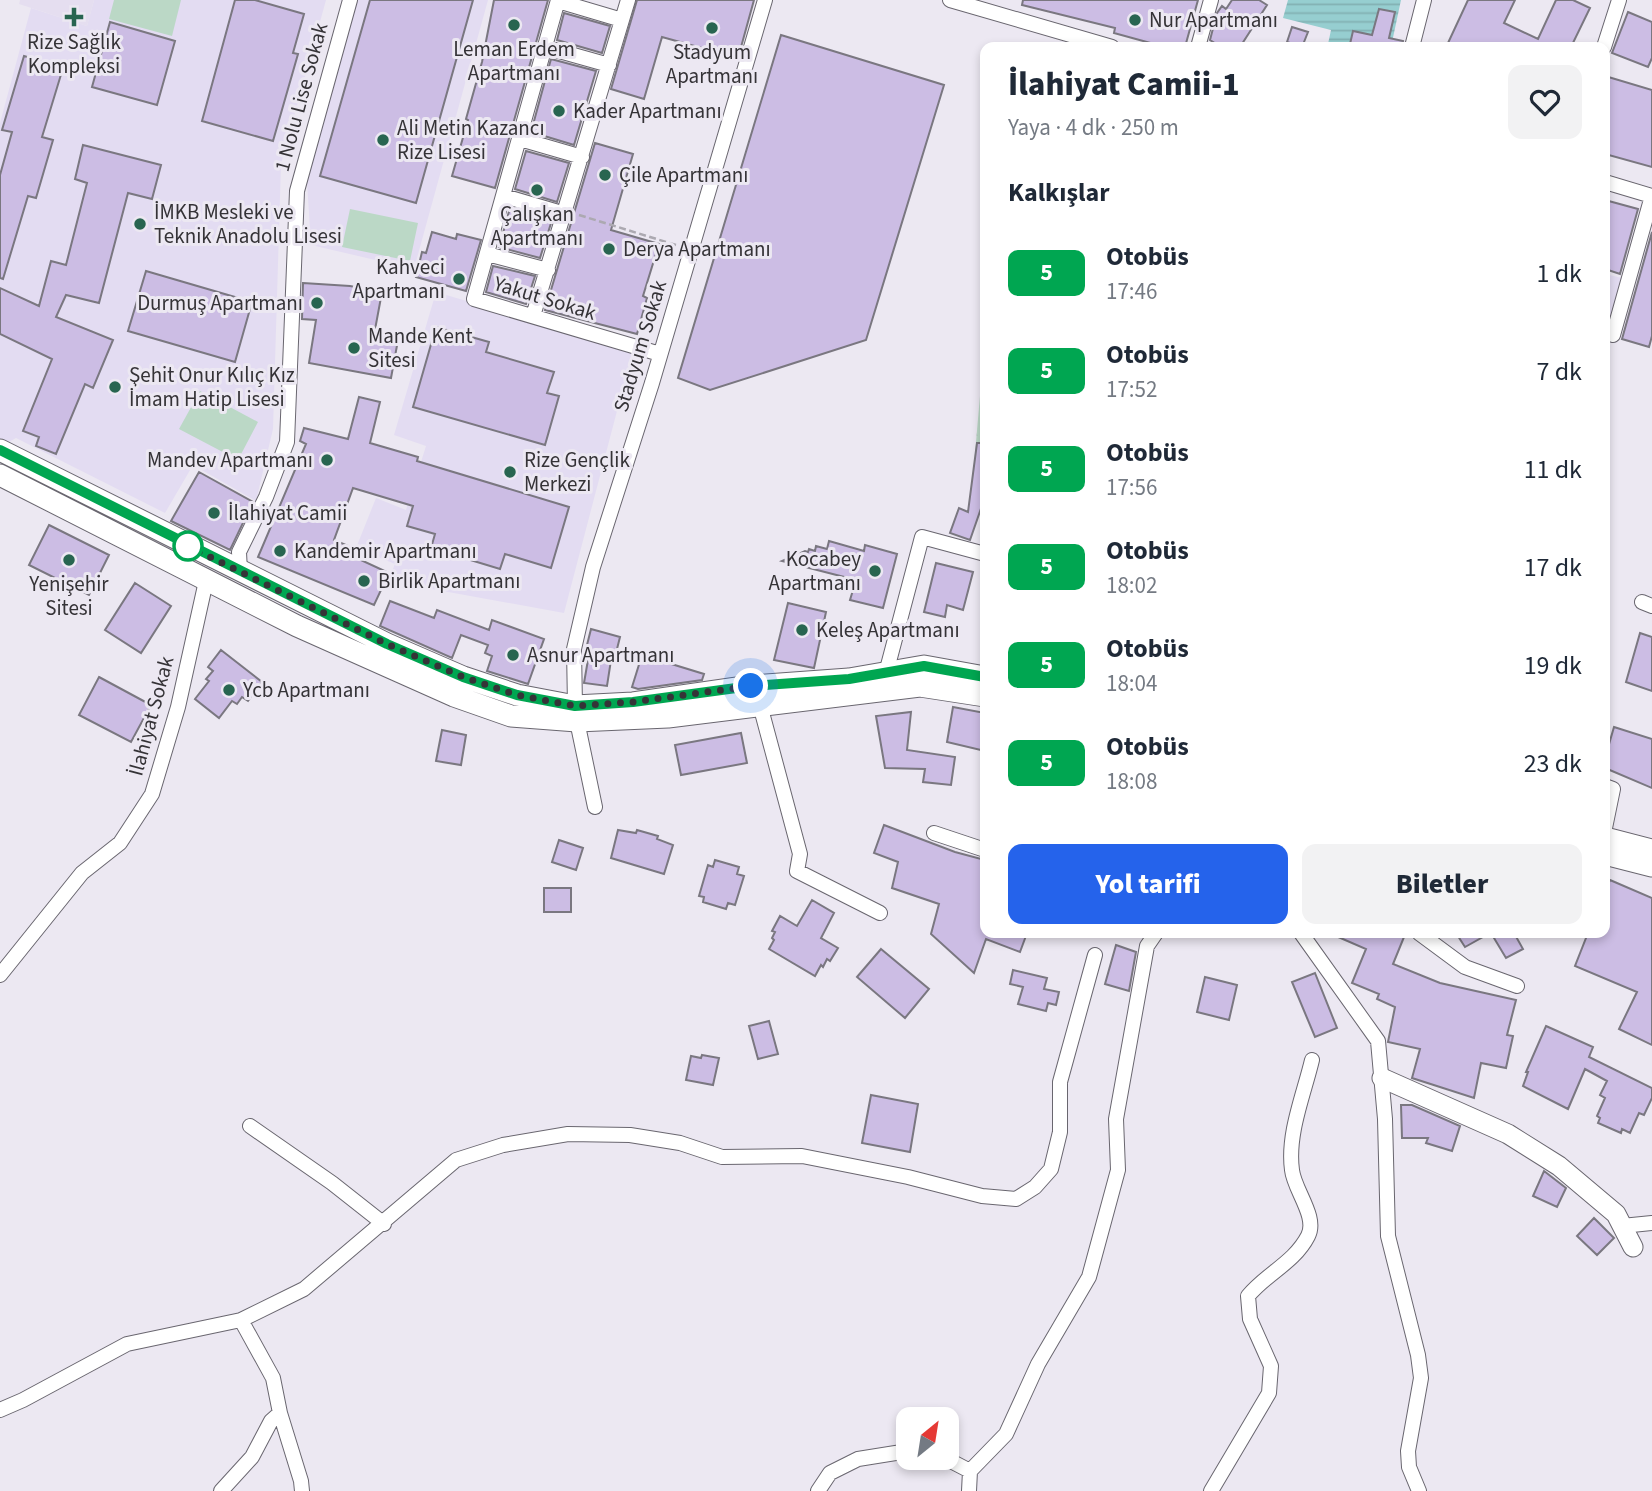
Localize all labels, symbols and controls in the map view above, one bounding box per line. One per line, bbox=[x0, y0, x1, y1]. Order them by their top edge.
place label: Nur Apartmanı bbox=[1149, 5, 1278, 35]
marker: Rize Sağlık Kompleksi bbox=[64, 7, 84, 27]
marker: Nur Apartmanı bbox=[1127, 12, 1143, 28]
marker: Leman Erdem Apartmanı bbox=[506, 17, 522, 33]
street label: 1 Nolu Lise Sokak bbox=[267, 19, 335, 175]
marker: Stadyum Apartmanı bbox=[704, 20, 720, 36]
place label: Rize Sağlık Kompleksi bbox=[27, 27, 121, 81]
place label: Leman Erdem Apartmanı bbox=[453, 34, 575, 88]
place label: Stadyum Apartmanı bbox=[666, 37, 758, 91]
text: İlahiyat Camii-1 bbox=[1008, 61, 1240, 108]
button: heart bbox=[1508, 65, 1582, 139]
place label: Kader Apartmanı bbox=[573, 96, 722, 126]
marker: Kader Apartmanı bbox=[551, 103, 567, 119]
text: Yaya · 4 dk · 250 m bbox=[1008, 111, 1179, 144]
place label: Ali Metin Kazancı Rize Lisesi bbox=[397, 113, 545, 167]
marker: Ali Metin Kazancı Rize Lisesi bbox=[375, 132, 391, 148]
place label: Çile Apartmanı bbox=[619, 160, 749, 190]
marker: Çile Apartmanı bbox=[597, 167, 613, 183]
text: Kalkışlar bbox=[1008, 174, 1110, 211]
marker: Çalışkan Apartmanı bbox=[529, 182, 545, 198]
place label: İMKB Mesleki ve Teknik Anadolu Lisesi bbox=[154, 197, 342, 251]
place label: Çalışkan Apartmanı bbox=[491, 199, 583, 253]
marker: İMKB Mesleki ve Teknik Anadolu Lisesi bbox=[132, 216, 148, 232]
place label: Derya Apartmanı bbox=[623, 234, 771, 264]
text: Otobüs bbox=[1106, 238, 1189, 275]
marker: Derya Apartmanı bbox=[601, 241, 617, 257]
place label: Kahveci Apartmanı bbox=[353, 252, 445, 306]
text: 5 bbox=[1040, 255, 1053, 290]
text: 1 dk bbox=[1537, 255, 1582, 292]
street label: Yakut Sokak bbox=[489, 268, 601, 328]
marker: Kahveci Apartmanı bbox=[451, 271, 467, 287]
text: 17:46 bbox=[1106, 275, 1157, 308]
street label: Stadyum Sokak bbox=[606, 276, 674, 416]
place label: Durmuş Apartmanı bbox=[137, 288, 303, 318]
marker: Durmuş Apartmanı bbox=[309, 295, 325, 311]
place label: Mande Kent Sitesi bbox=[368, 321, 473, 375]
text: Otobüs bbox=[1106, 336, 1189, 373]
marker: Mande Kent Sitesi bbox=[346, 340, 362, 356]
text: 5 bbox=[1040, 353, 1053, 388]
text: 7 dk bbox=[1537, 353, 1582, 390]
place label: Şehit Onur Kılıç Kız İmam Hatip Lisesi bbox=[129, 360, 295, 414]
text: 17:52 bbox=[1106, 373, 1157, 406]
marker: Şehit Onur Kılıç Kız İmam Hatip Lisesi bbox=[107, 379, 123, 395]
text: Otobüs bbox=[1106, 434, 1189, 471]
place label: Mandev Apartmanı bbox=[147, 445, 313, 475]
place label: Rize Gençlik Merkezi bbox=[524, 445, 630, 499]
text: 5 bbox=[1040, 451, 1053, 486]
text: 11 dk bbox=[1524, 451, 1582, 488]
marker: Mandev Apartmanı bbox=[319, 452, 335, 468]
marker: Rize Gençlik Merkezi bbox=[502, 464, 518, 480]
text: 17:56 bbox=[1106, 471, 1157, 504]
place label: İlahiyat Camii bbox=[228, 498, 347, 528]
marker: İlahiyat Camii bbox=[206, 505, 222, 521]
unlabelled marker bbox=[173, 531, 203, 561]
text: Otobüs bbox=[1106, 532, 1189, 569]
place label: Kandemir Apartmanı bbox=[294, 536, 477, 566]
marker: Kandemir Apartmanı bbox=[272, 543, 288, 559]
place label: Kocabey Apartmanı bbox=[769, 544, 861, 598]
text: 5 bbox=[1040, 549, 1053, 584]
text: 17 dk bbox=[1524, 549, 1582, 586]
marker: Yenişehir Sitesi bbox=[61, 552, 77, 568]
marker: Kocabey Apartmanı bbox=[867, 563, 883, 579]
place label: Birlik Apartmanı bbox=[378, 566, 520, 596]
place label: Yenişehir Sitesi bbox=[28, 569, 109, 623]
text: 18:02 bbox=[1106, 569, 1157, 602]
marker: Birlik Apartmanı bbox=[356, 573, 372, 589]
place label: Keleş Apartmanı bbox=[816, 615, 960, 645]
marker: Keleş Apartmanı bbox=[794, 622, 810, 638]
text: Otobüs bbox=[1106, 630, 1189, 667]
place label: Asnur Apartmanı bbox=[527, 640, 674, 670]
marker: Asnur Apartmanı bbox=[505, 647, 521, 663]
text: 5 bbox=[1040, 647, 1053, 682]
text: 19 dk bbox=[1524, 647, 1582, 684]
street label: İlahiyat Sokak bbox=[121, 652, 182, 779]
text: 18:04 bbox=[1106, 667, 1157, 700]
your location bbox=[733, 668, 768, 703]
place label: Ycb Apartmanı bbox=[242, 675, 370, 705]
marker: Ycb Apartmanı bbox=[221, 682, 237, 698]
text: Otobüs bbox=[1106, 728, 1189, 765]
text: 5 bbox=[1040, 745, 1053, 780]
text: 23 dk bbox=[1524, 745, 1582, 782]
text: 18:08 bbox=[1106, 765, 1157, 798]
button: Yol tarifi bbox=[1008, 844, 1288, 924]
button: Biletler bbox=[1302, 844, 1582, 924]
north arrow bbox=[896, 1407, 959, 1470]
map controls bbox=[896, 1407, 959, 1470]

